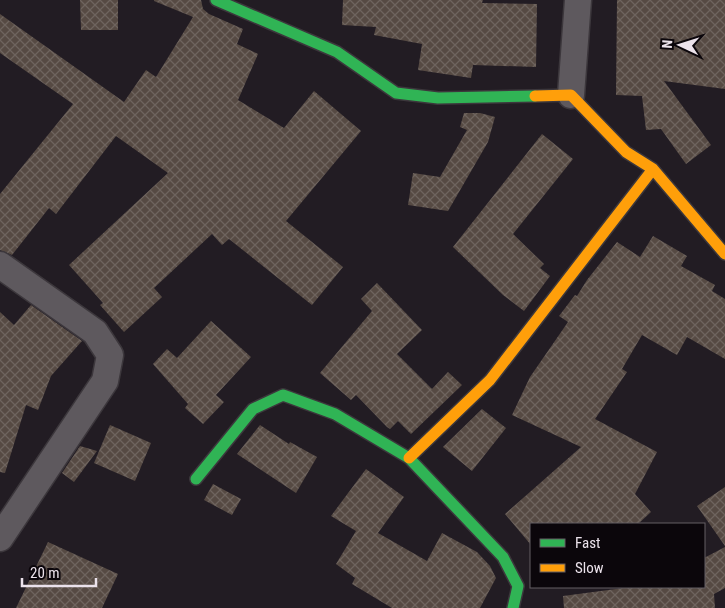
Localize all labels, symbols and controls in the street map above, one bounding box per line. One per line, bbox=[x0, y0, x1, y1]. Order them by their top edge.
north arrow bbox=[655, 20, 705, 70]
text: N bbox=[659, 39, 675, 49]
legend bbox=[530, 523, 705, 588]
text: Fast bbox=[575, 534, 600, 552]
scale bar bbox=[22, 556, 96, 588]
text: Slow bbox=[575, 559, 604, 577]
text: 20 m bbox=[30, 564, 60, 582]

